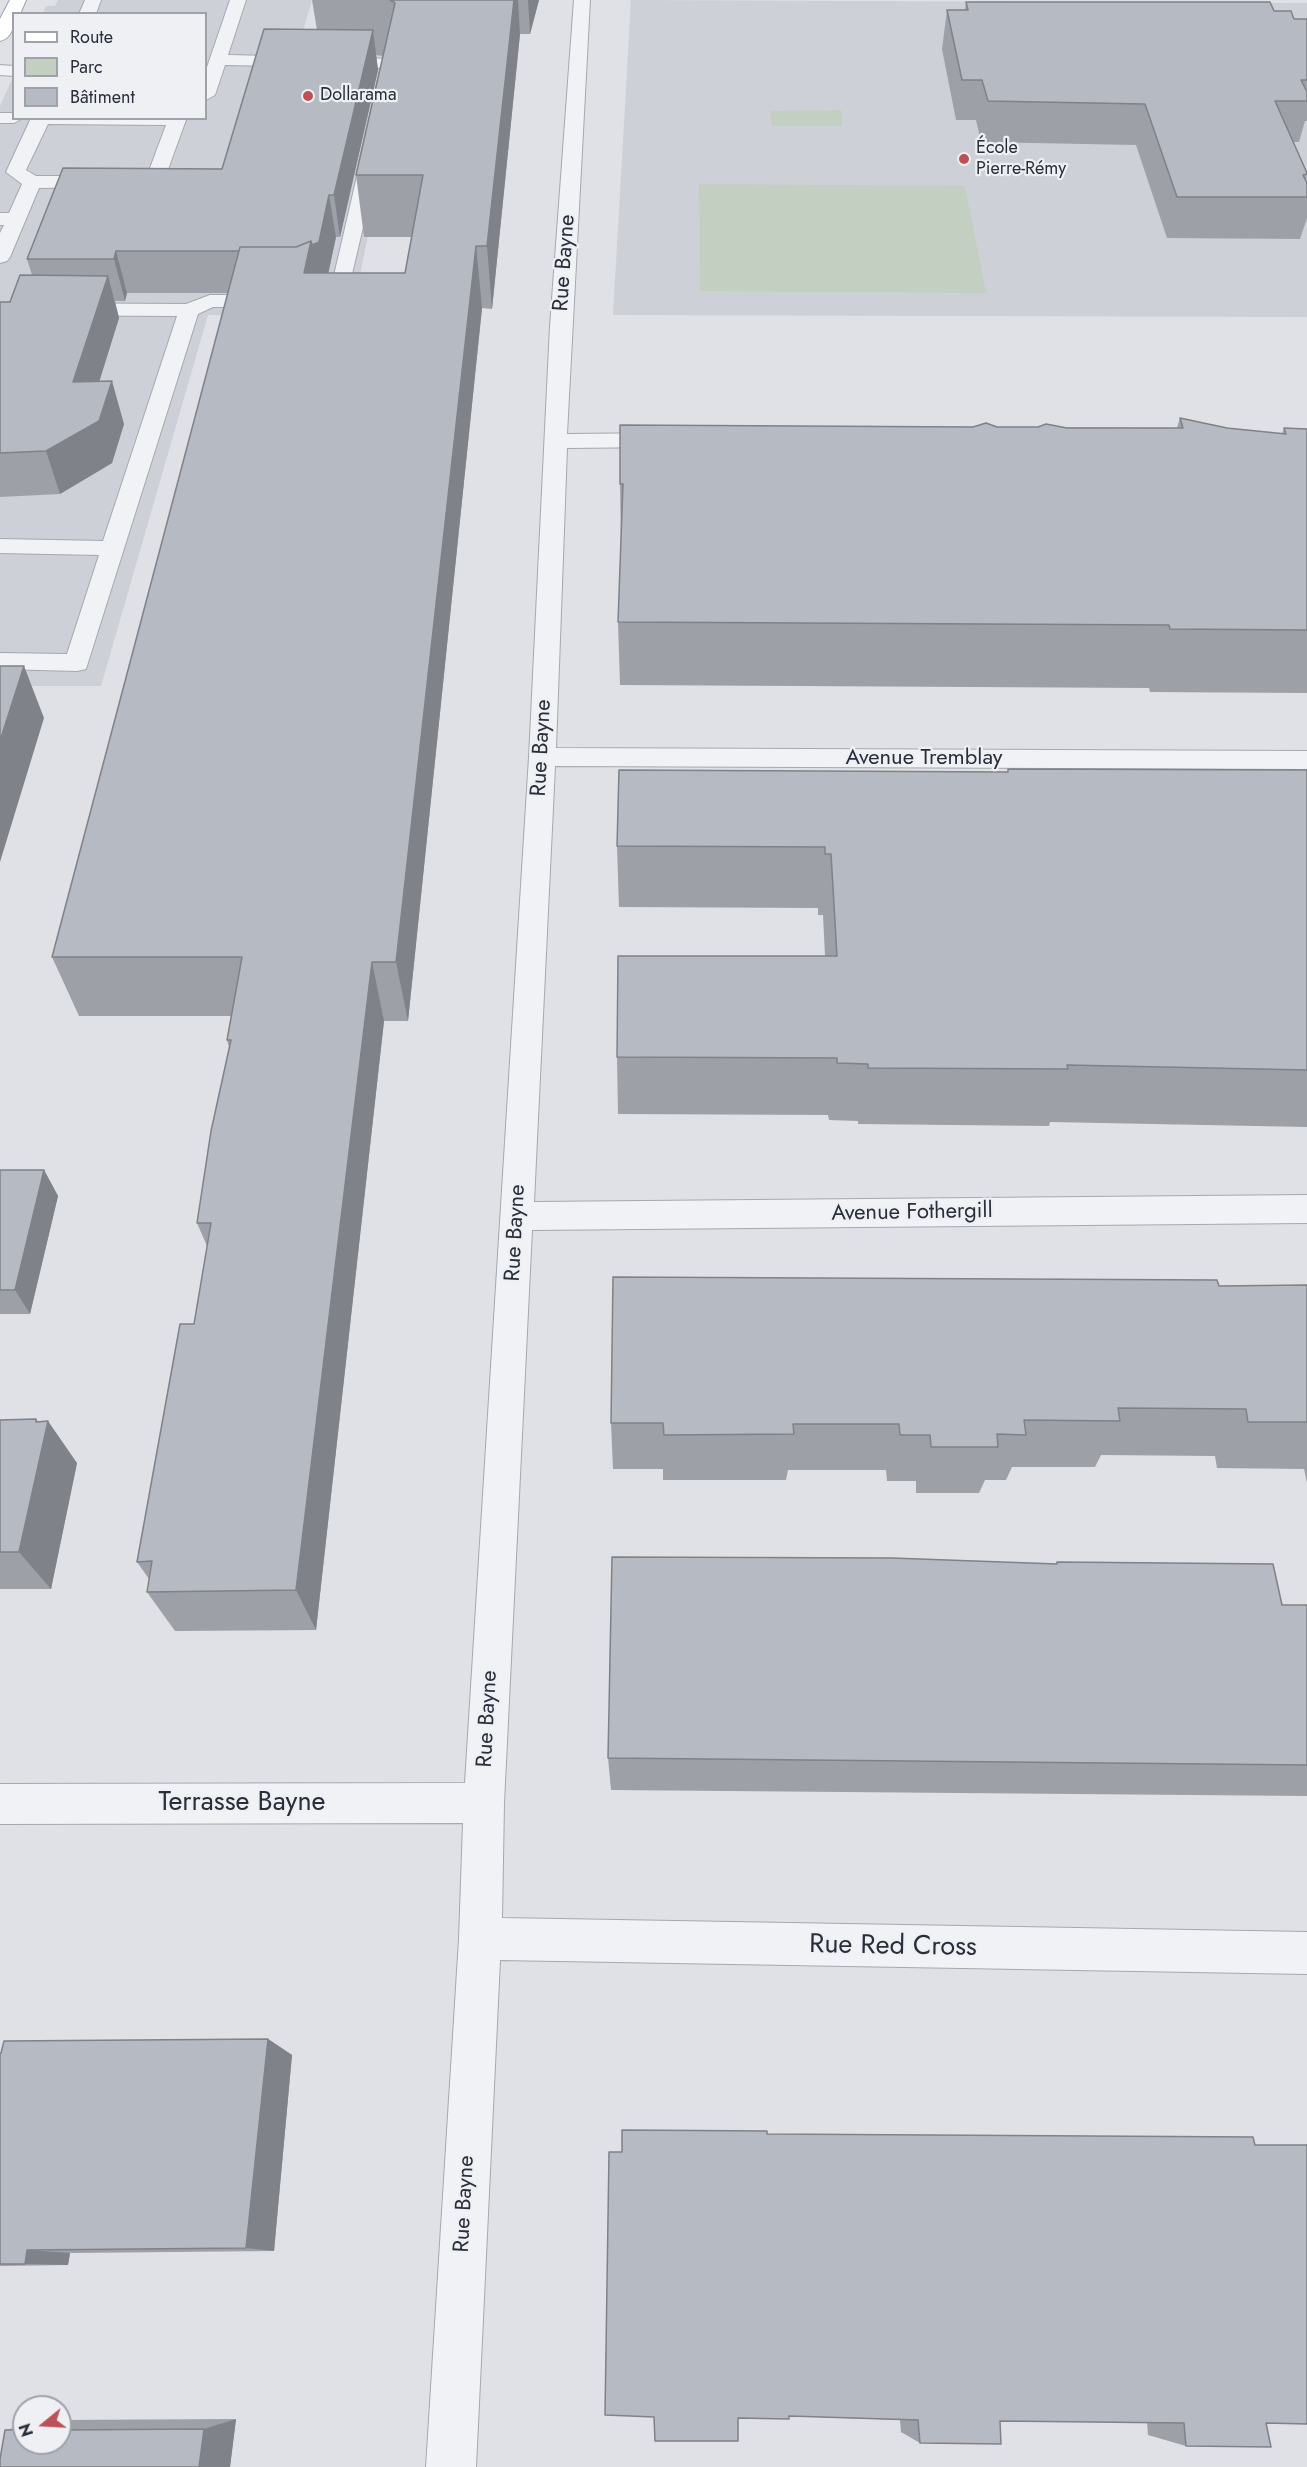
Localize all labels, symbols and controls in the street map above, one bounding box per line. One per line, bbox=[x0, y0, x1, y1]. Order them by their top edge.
legend bbox=[12, 12, 207, 120]
text: Route bbox=[70, 24, 113, 50]
text: Parc bbox=[70, 54, 103, 80]
text: Bâtiment bbox=[70, 84, 135, 110]
place label: Dollarama bbox=[320, 85, 397, 107]
marker: Dollarama bbox=[301, 89, 315, 103]
place label: École Pierre-Rémy bbox=[976, 138, 1066, 180]
marker: École Pierre-Rémy bbox=[957, 152, 971, 166]
street label: Rue Bayne bbox=[548, 214, 582, 312]
street label: Rue Bayne bbox=[526, 699, 558, 797]
street label: Avenue Tremblay bbox=[845, 746, 1003, 772]
street label: Rue Bayne bbox=[500, 1184, 532, 1282]
street label: Avenue Fothergill bbox=[831, 1198, 993, 1228]
street label: Rue Bayne bbox=[472, 1670, 504, 1768]
street label: Terrasse Bayne bbox=[159, 1787, 325, 1819]
street label: Rue Red Cross bbox=[809, 1929, 977, 1965]
street label: Rue Bayne bbox=[449, 2155, 481, 2253]
north arrow bbox=[12, 2395, 72, 2455]
text: N bbox=[13, 2420, 39, 2440]

